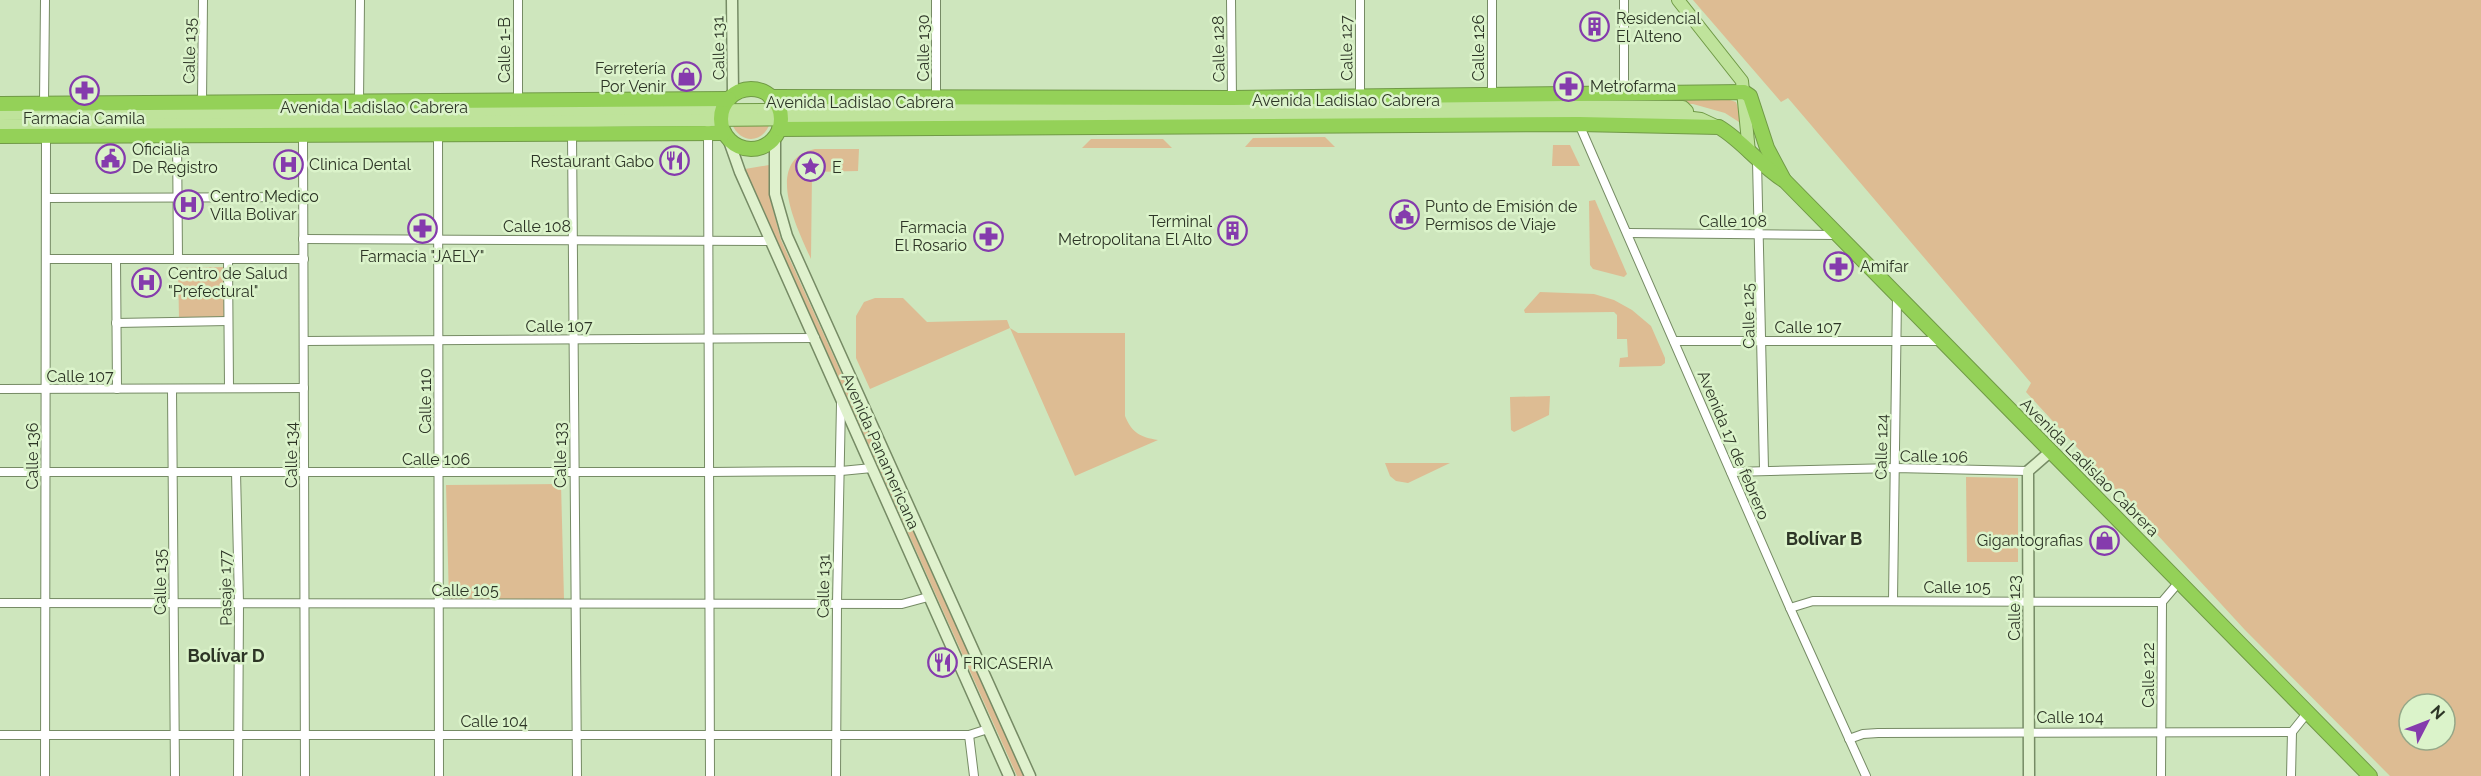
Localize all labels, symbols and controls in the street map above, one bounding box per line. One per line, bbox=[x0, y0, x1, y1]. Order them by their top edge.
place label: Residencial El Alteno bbox=[1616, 9, 1701, 46]
building icon: Residencial El Alteno bbox=[1579, 11, 1611, 43]
street label: Calle 130 bbox=[914, 14, 933, 82]
street label: Calle 127 bbox=[1336, 15, 1357, 81]
street label: Calle 126 bbox=[1469, 15, 1488, 81]
street label: Calle 131 bbox=[708, 16, 729, 80]
street label: Calle 128 bbox=[1208, 16, 1229, 82]
street label: Calle 1-B bbox=[495, 17, 514, 83]
street label: Calle 135 bbox=[179, 18, 200, 84]
place label: Ferretería Por Venir bbox=[595, 59, 666, 96]
shop icon: Ferretería Por Venir bbox=[671, 61, 703, 93]
pharmacy icon: Metrofarma bbox=[1553, 70, 1585, 102]
pharmacy icon: Farmacia Camila bbox=[68, 74, 100, 106]
place label: Metrofarma bbox=[1590, 77, 1676, 96]
street label: Avenida Ladislao Cabrera bbox=[1252, 91, 1440, 110]
street label: Avenida Ladislao Cabrera bbox=[766, 93, 954, 112]
street label: Avenida Ladislao Cabrera bbox=[280, 98, 468, 117]
place label: Farmacia Camila bbox=[23, 109, 145, 128]
place label: Oficialia De Registro bbox=[132, 140, 218, 177]
public building icon: Oficialia De Registro bbox=[95, 142, 127, 174]
restaurant icon: Restaurant Gabo bbox=[659, 145, 691, 177]
hospital icon: Clinica Dental bbox=[272, 148, 304, 180]
place icon: E bbox=[795, 151, 827, 183]
place label: Restaurant Gabo bbox=[531, 152, 654, 171]
place label: Clinica Dental bbox=[309, 155, 411, 174]
place label: E bbox=[832, 158, 842, 177]
place label: Centro Medico Villa Bolivar bbox=[210, 187, 319, 224]
hospital icon: Centro Medico Villa Bolivar bbox=[173, 189, 205, 221]
place label: Punto de Emisión de Permisos de Viaje bbox=[1425, 197, 1577, 234]
public building icon: Punto de Emisión de Permisos de Viaje bbox=[1388, 199, 1420, 231]
pharmacy icon: Farmacia "JAELY" bbox=[406, 212, 438, 244]
place label: Terminal Metropolitana El Alto bbox=[1058, 212, 1213, 249]
street label: Calle 108 bbox=[1699, 212, 1767, 231]
building icon: Terminal Metropolitana El Alto bbox=[1217, 214, 1249, 246]
street label: Calle 108 bbox=[503, 217, 571, 236]
place label: Farmacia El Rosario bbox=[895, 218, 967, 255]
pharmacy icon: Farmacia El Rosario bbox=[972, 220, 1004, 252]
place label: Farmacia "JAELY" bbox=[360, 247, 484, 266]
pharmacy icon: Amifar bbox=[1823, 250, 1855, 282]
place label: Amifar bbox=[1860, 257, 1909, 276]
place label: Centro de Salud "Prefectural" bbox=[168, 264, 288, 301]
hospital icon: Centro de Salud "Prefectural" bbox=[131, 266, 163, 298]
street label: Calle 125 bbox=[1738, 283, 1759, 349]
street label: Calle 107 bbox=[526, 317, 593, 336]
street label: Calle 107 bbox=[1775, 318, 1842, 337]
street label: Calle 107 bbox=[47, 367, 114, 386]
street label: Calle 110 bbox=[416, 368, 435, 434]
street label: Avenida 17 de febrero bbox=[1693, 368, 1774, 523]
street label: Avenida Panamericana bbox=[838, 370, 924, 532]
street label: Avenida Ladislao Cabrera bbox=[2016, 394, 2163, 541]
street label: Calle 124 bbox=[1871, 414, 1892, 480]
street label: Calle 134 bbox=[282, 422, 301, 488]
street label: Calle 133 bbox=[551, 422, 570, 488]
street label: Calle 136 bbox=[23, 423, 42, 489]
street label: Calle 106 bbox=[1900, 446, 1968, 467]
street label: Calle 106 bbox=[402, 450, 470, 469]
shop icon: Gigantografias bbox=[2088, 524, 2120, 556]
district label: Bolívar B bbox=[1786, 528, 1862, 549]
place label: Gigantografias bbox=[1977, 531, 2083, 550]
street label: Calle 135 bbox=[151, 549, 170, 615]
street label: Pasaje 177 bbox=[215, 549, 236, 626]
street label: Calle 131 bbox=[813, 554, 834, 618]
street label: Calle 123 bbox=[2005, 575, 2024, 641]
street label: Calle 105 bbox=[1923, 578, 1991, 597]
street label: Calle 105 bbox=[431, 581, 499, 600]
street label: Calle 122 bbox=[2139, 642, 2158, 708]
district label: Bolívar D bbox=[187, 645, 265, 666]
restaurant icon: FRICASERIA bbox=[926, 647, 958, 679]
place label: FRICASERIA bbox=[963, 654, 1053, 673]
north arrow bbox=[2397, 692, 2457, 752]
text: N bbox=[2427, 701, 2449, 723]
street label: Calle 104 bbox=[2036, 708, 2104, 727]
street label: Calle 104 bbox=[460, 712, 528, 731]

